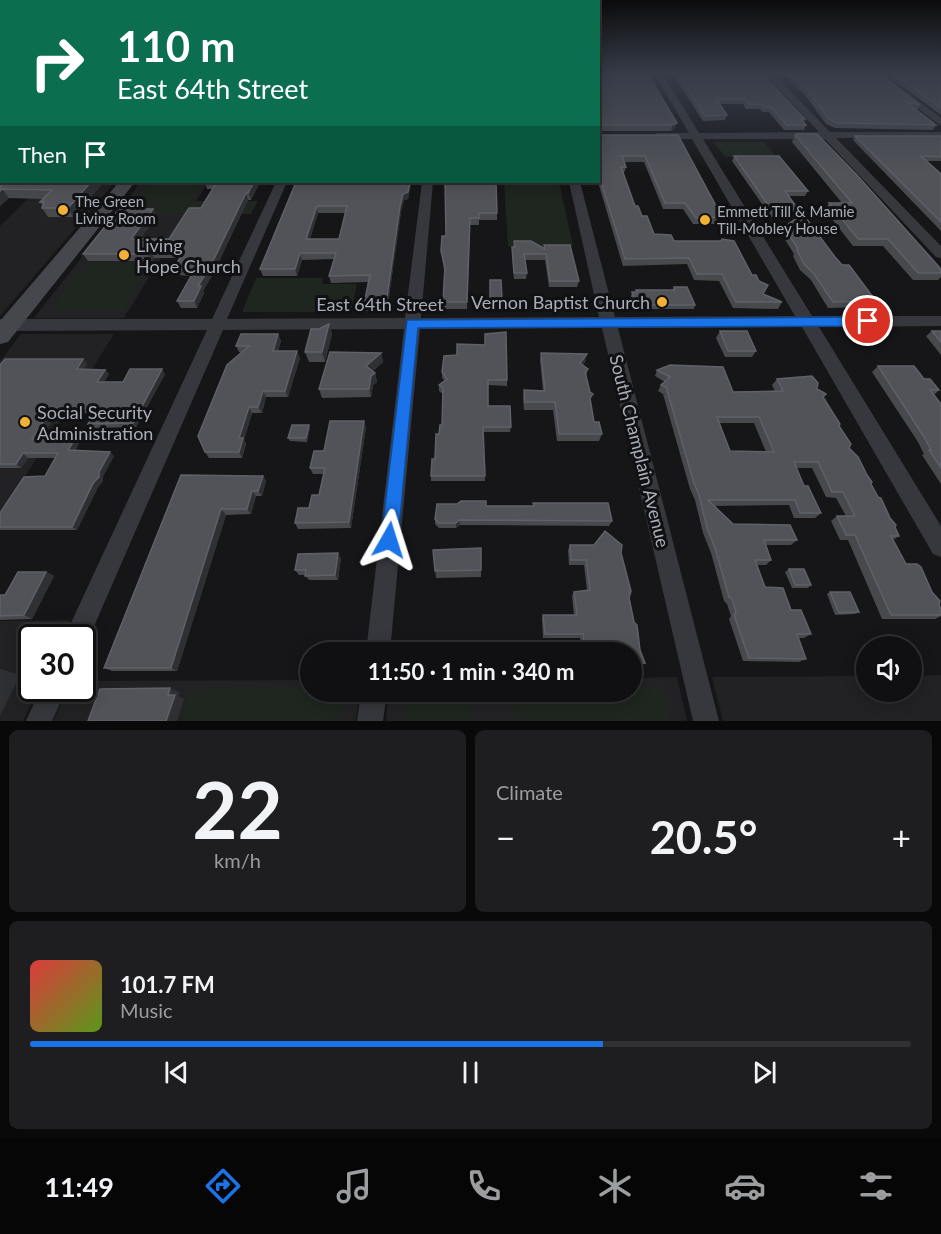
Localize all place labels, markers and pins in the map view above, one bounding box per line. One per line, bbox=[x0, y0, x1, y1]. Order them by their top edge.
place label: The Green Living Room bbox=[75, 192, 156, 227]
place label: Emmett Till & Mamie Till-Mobley House bbox=[717, 202, 855, 237]
marker: The Green Living Room bbox=[56, 203, 70, 217]
marker: Emmett Till & Mamie Till-Mobley House bbox=[698, 213, 712, 227]
place label: Living Hope Church bbox=[136, 234, 241, 277]
marker: Living Hope Church bbox=[117, 248, 131, 262]
place label: Vernon Baptist Church bbox=[471, 291, 650, 313]
marker: Vernon Baptist Church bbox=[655, 295, 669, 309]
pin bbox=[842, 295, 893, 346]
place label: Social Security Administration bbox=[37, 401, 153, 444]
marker: Social Security Administration bbox=[18, 415, 32, 429]

